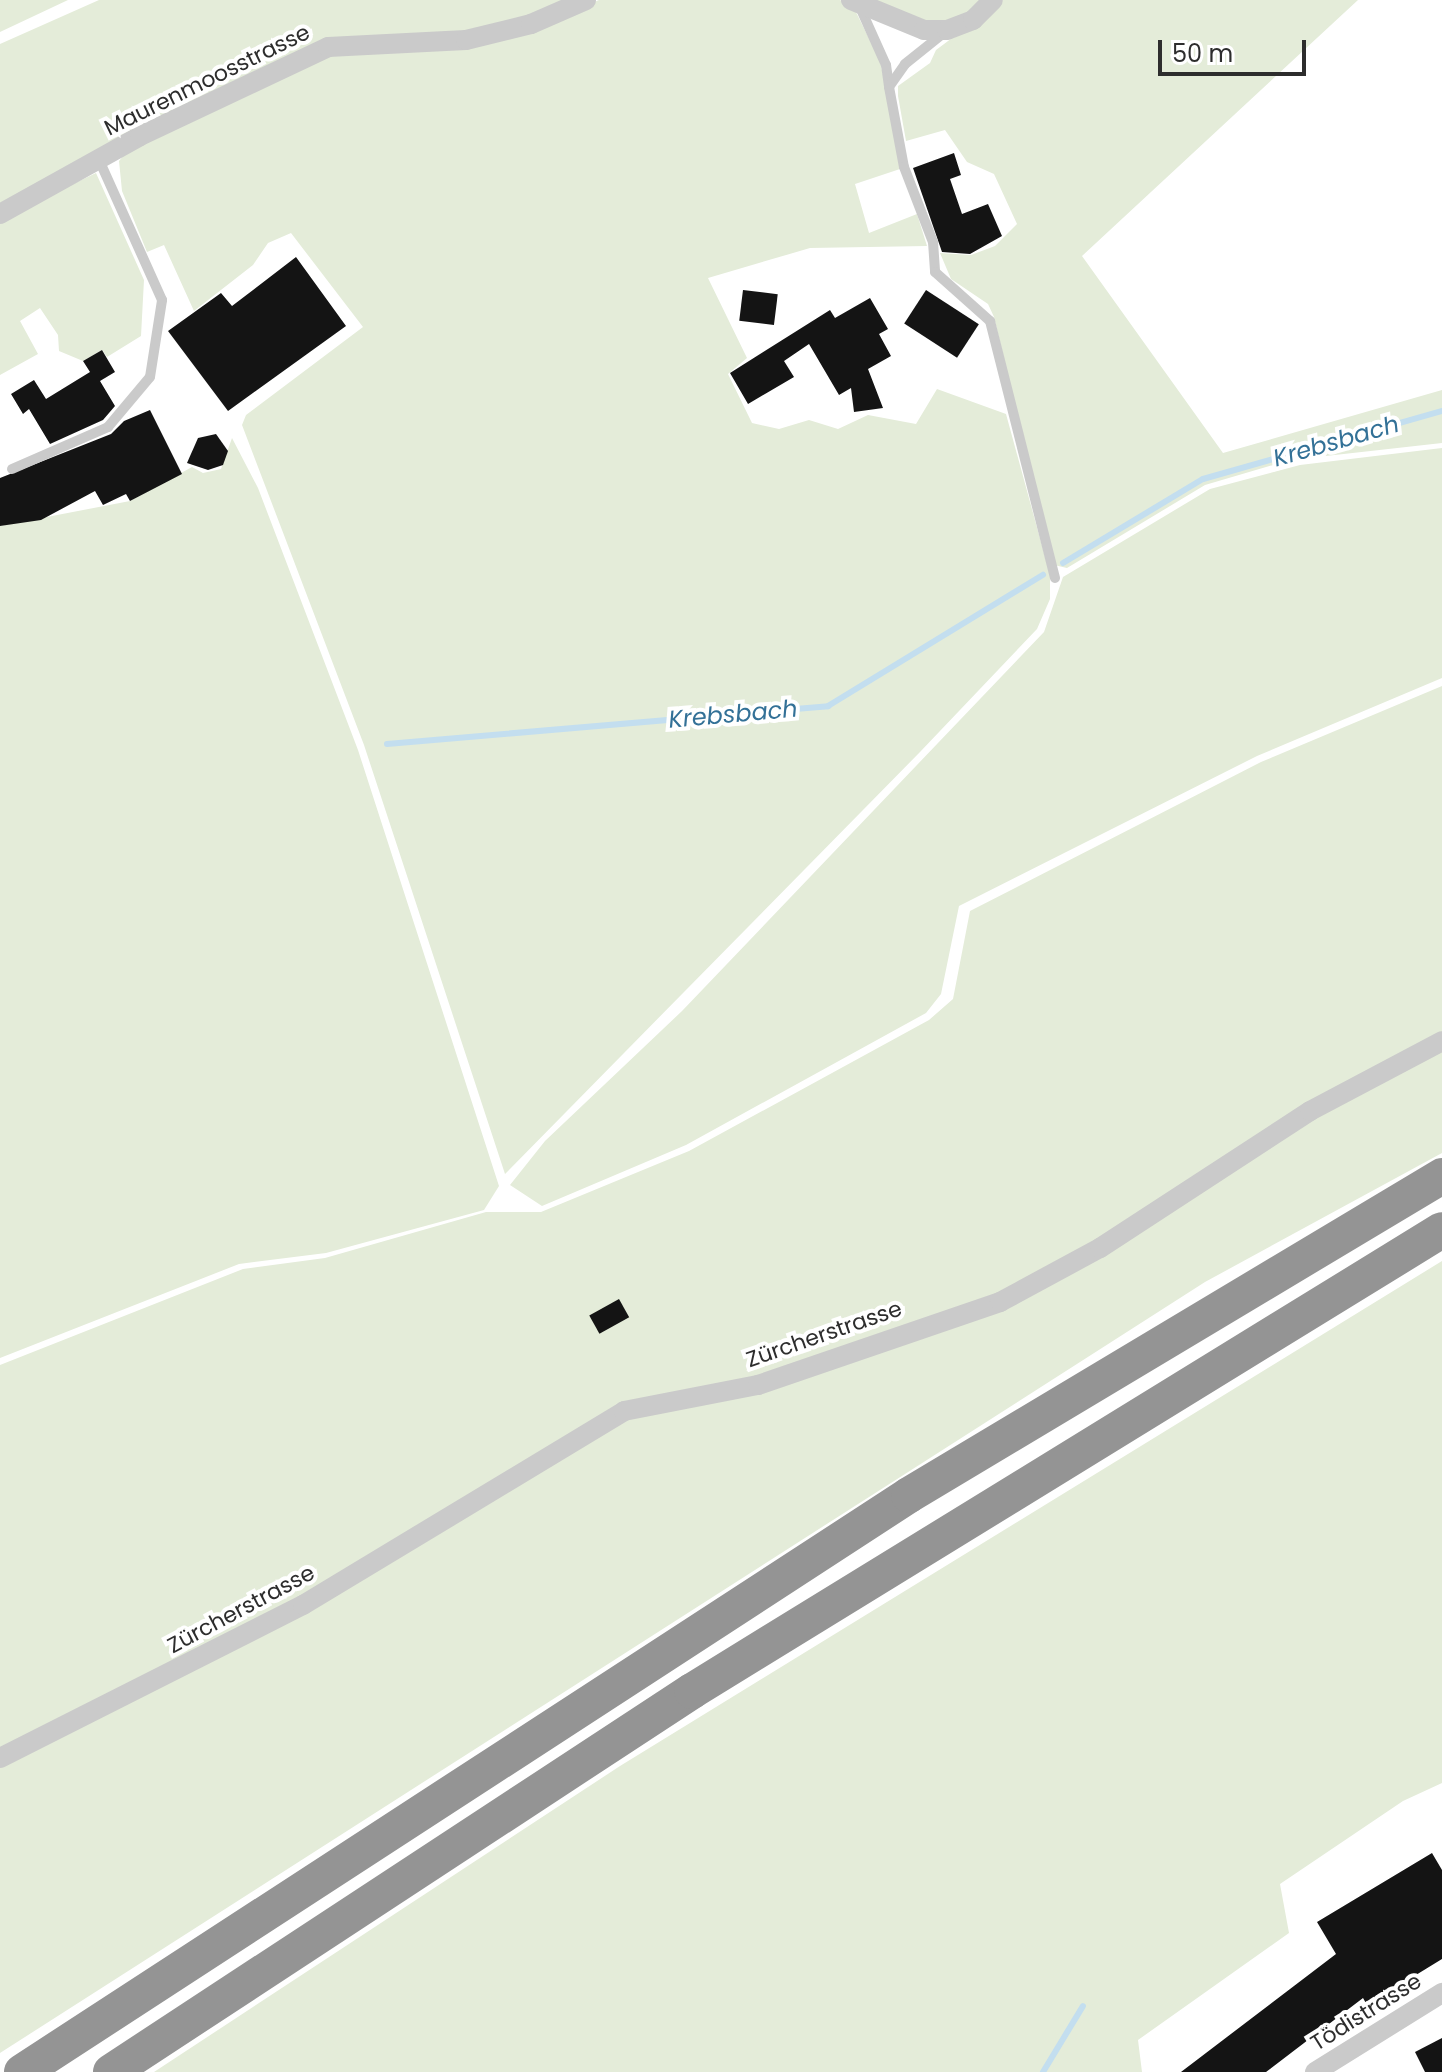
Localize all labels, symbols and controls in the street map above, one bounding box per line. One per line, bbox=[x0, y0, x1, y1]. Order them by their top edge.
street label: Maurenmoosstrasse bbox=[100, 19, 314, 141]
scale bar bbox=[1162, 24, 1310, 74]
text: 50 m bbox=[1172, 37, 1233, 70]
water label: Krebsbach bbox=[1270, 409, 1402, 473]
water label: Krebsbach bbox=[667, 694, 799, 734]
street label: Zürcherstrasse bbox=[743, 1295, 905, 1373]
street label: Zürcherstrasse bbox=[163, 1559, 319, 1659]
street label: Tödistrasse bbox=[1306, 1968, 1426, 2056]

